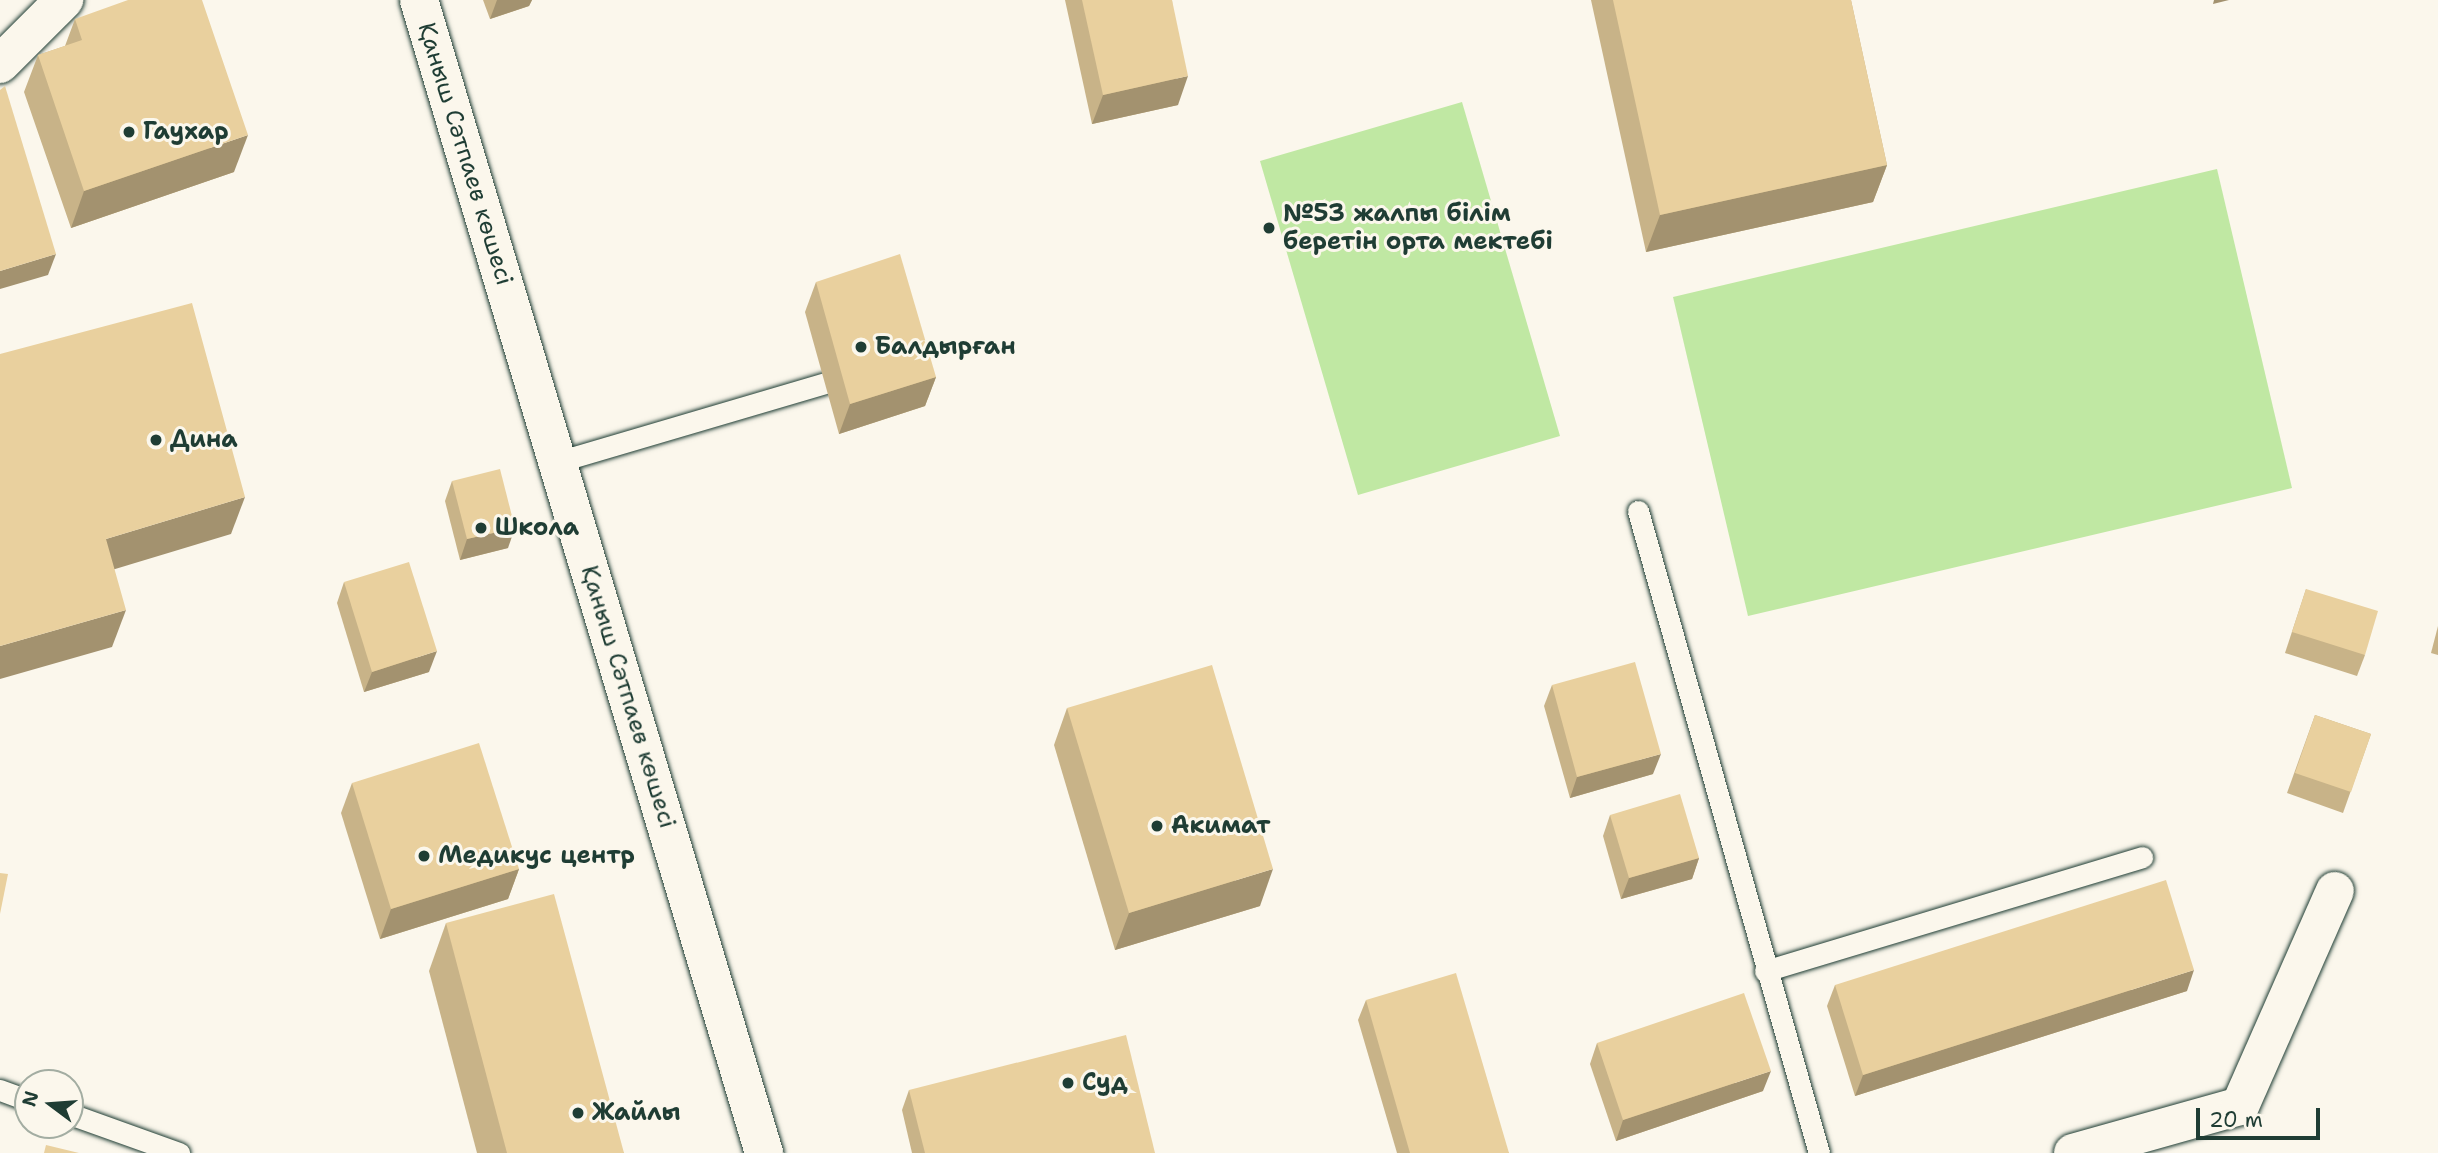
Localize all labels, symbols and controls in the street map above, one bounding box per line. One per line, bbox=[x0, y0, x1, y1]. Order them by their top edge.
street label: Қаныш Сәтпаев көшесі bbox=[411, 19, 519, 289]
place label: Гаухар bbox=[143, 118, 229, 146]
marker: Гаухар bbox=[121, 124, 137, 140]
place label: №53 жалпы білім беретін орта мектебі bbox=[1283, 200, 1553, 256]
marker: №53 жалпы білім беретін орта мектебі bbox=[1261, 220, 1277, 236]
place label: Балдырған bbox=[875, 333, 1016, 361]
marker: Балдырған bbox=[853, 339, 869, 355]
place label: Дина bbox=[170, 426, 238, 454]
marker: Дина bbox=[148, 432, 164, 448]
place label: Школа bbox=[495, 514, 579, 542]
marker: Школа bbox=[473, 520, 489, 536]
street label: Қаныш Сәтпаев көшесі bbox=[574, 562, 682, 832]
place label: Акимат bbox=[1171, 812, 1270, 840]
marker: Акимат bbox=[1149, 818, 1165, 834]
place label: Медикус центр bbox=[438, 842, 635, 870]
marker: Медикус центр bbox=[416, 848, 432, 864]
north arrow bbox=[14, 1069, 84, 1139]
place label: Суд bbox=[1082, 1069, 1128, 1097]
marker: Суд bbox=[1060, 1075, 1076, 1091]
text: N bbox=[16, 1088, 44, 1109]
scale bar bbox=[2200, 1094, 2324, 1138]
place label: Жайлы bbox=[592, 1099, 681, 1127]
marker: Жайлы bbox=[570, 1105, 586, 1121]
text: 20 m bbox=[2209, 1106, 2263, 1134]

